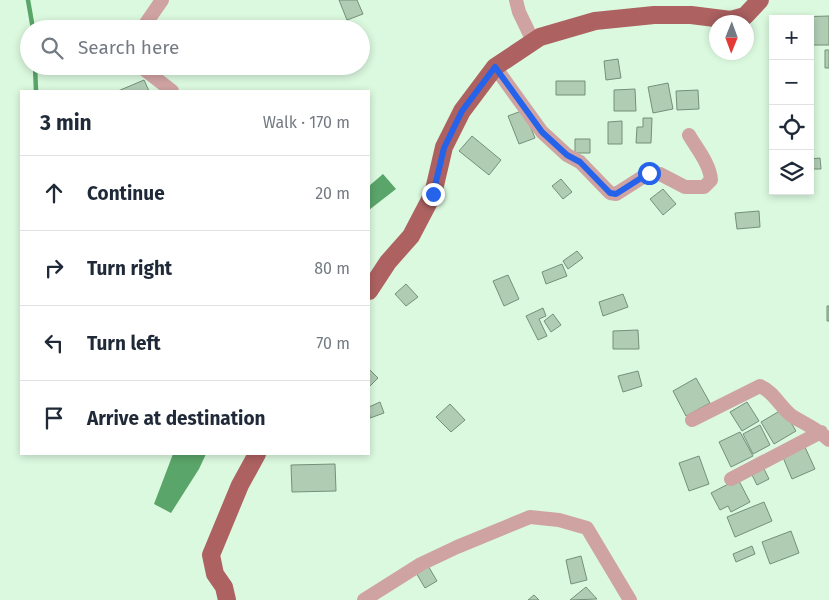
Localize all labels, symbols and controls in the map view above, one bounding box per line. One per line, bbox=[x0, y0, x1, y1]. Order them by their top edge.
north arrow bbox=[709, 15, 754, 60]
map controls bbox=[769, 15, 814, 195]
button: + bbox=[769, 15, 814, 60]
search box bbox=[20, 20, 370, 75]
icon: search bbox=[38, 34, 66, 62]
text: Search here bbox=[78, 36, 179, 59]
button: − bbox=[769, 60, 814, 105]
button: locate bbox=[769, 105, 814, 150]
text: 3 min bbox=[40, 110, 92, 136]
text: Walk · 170 m bbox=[263, 113, 350, 132]
button: layers bbox=[769, 150, 814, 195]
route start bbox=[638, 162, 661, 185]
icon: ahead bbox=[40, 179, 68, 207]
text: Continue bbox=[87, 182, 165, 205]
route end bbox=[422, 183, 445, 206]
text: 20 m bbox=[315, 184, 350, 203]
icon: right bbox=[40, 254, 68, 282]
text: Turn right bbox=[87, 257, 172, 280]
text: 80 m bbox=[314, 259, 350, 278]
icon: left bbox=[40, 329, 68, 357]
text: Turn left bbox=[87, 332, 161, 355]
text: 70 m bbox=[316, 334, 350, 353]
icon: arrive bbox=[40, 404, 68, 432]
text: Arrive at destination bbox=[87, 407, 266, 430]

